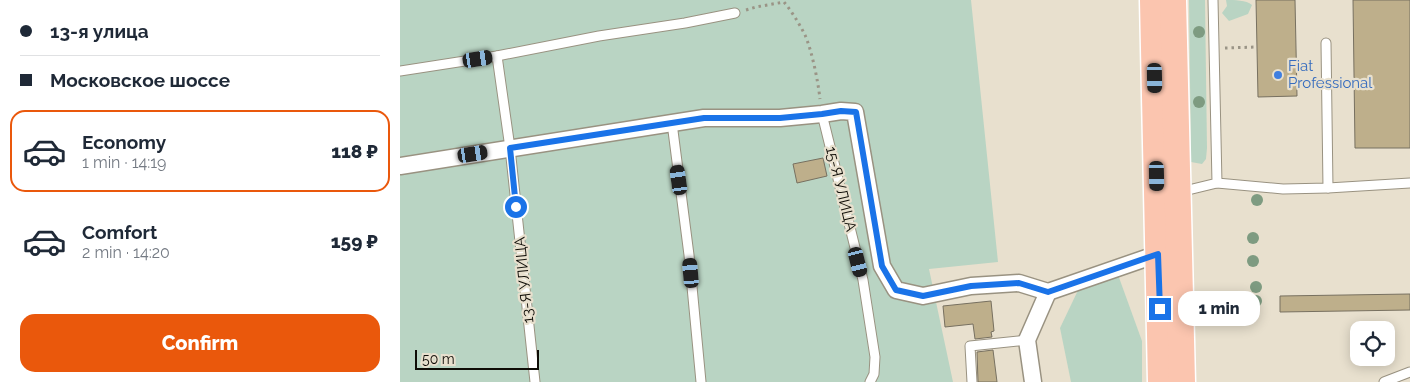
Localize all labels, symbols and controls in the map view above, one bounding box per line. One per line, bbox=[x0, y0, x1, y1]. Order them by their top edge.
text: 13-я улица bbox=[50, 20, 149, 42]
car bbox=[462, 49, 493, 69]
place label: Fiat Professional bbox=[1288, 57, 1373, 92]
car bbox=[1147, 63, 1162, 93]
text: Московское шоссе bbox=[50, 69, 230, 91]
marker: Fiat Professional bbox=[1272, 69, 1284, 81]
icon: car bbox=[22, 129, 67, 174]
text: Economy bbox=[82, 131, 166, 153]
text: 118 ₽ bbox=[331, 140, 378, 162]
car bbox=[457, 144, 488, 164]
street label: 15-Я УЛИЦА bbox=[822, 145, 860, 233]
text: 1 min · 14:19 bbox=[82, 153, 166, 172]
car bbox=[1149, 161, 1164, 191]
car bbox=[669, 164, 688, 196]
route start bbox=[505, 196, 527, 218]
icon: car bbox=[22, 219, 67, 264]
text: Comfort bbox=[82, 221, 157, 243]
text: 159 ₽ bbox=[331, 230, 378, 252]
street label: 13-Я УЛИЦА bbox=[511, 236, 537, 324]
text: 2 min · 14:20 bbox=[82, 243, 170, 262]
car bbox=[847, 246, 868, 278]
car bbox=[682, 257, 699, 289]
callout: 1 min bbox=[1178, 292, 1260, 326]
route end bbox=[1149, 298, 1171, 320]
text: 1 min bbox=[1198, 299, 1240, 318]
button: Confirm bbox=[20, 314, 380, 372]
map controls bbox=[1350, 321, 1395, 366]
button: locate bbox=[1350, 321, 1395, 366]
scale bar bbox=[415, 347, 539, 370]
text: 50 m bbox=[422, 351, 455, 367]

